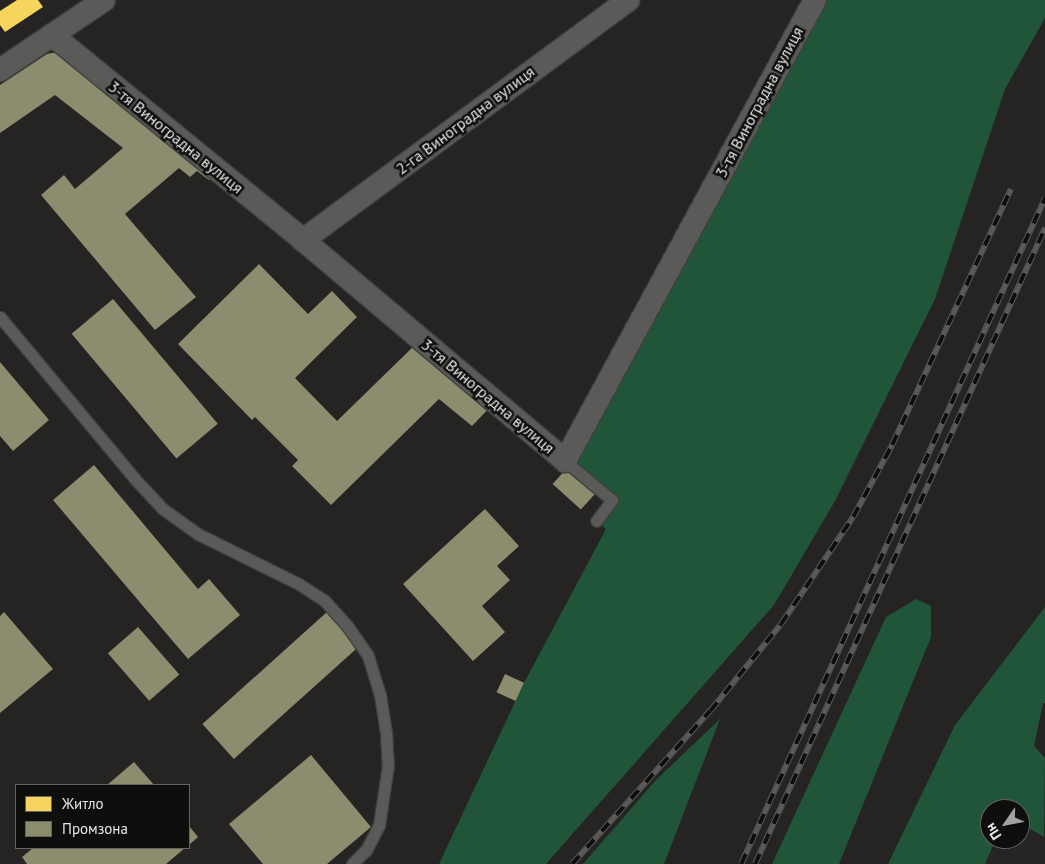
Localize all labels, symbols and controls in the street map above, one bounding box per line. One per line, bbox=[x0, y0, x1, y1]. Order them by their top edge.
street label: 3-тя Виноградна вулиця bbox=[711, 23, 807, 181]
street label: 2-га Виноградна вулиця bbox=[392, 62, 538, 178]
street label: 3-тя Виноградна вулиця bbox=[105, 77, 247, 197]
street label: 3-тя Виноградна вулиця bbox=[417, 335, 559, 457]
legend bbox=[15, 784, 190, 849]
text: Житло bbox=[62, 794, 104, 813]
north arrow bbox=[980, 799, 1030, 849]
text: Промзона bbox=[62, 819, 128, 838]
text: Пн bbox=[981, 820, 1005, 843]

